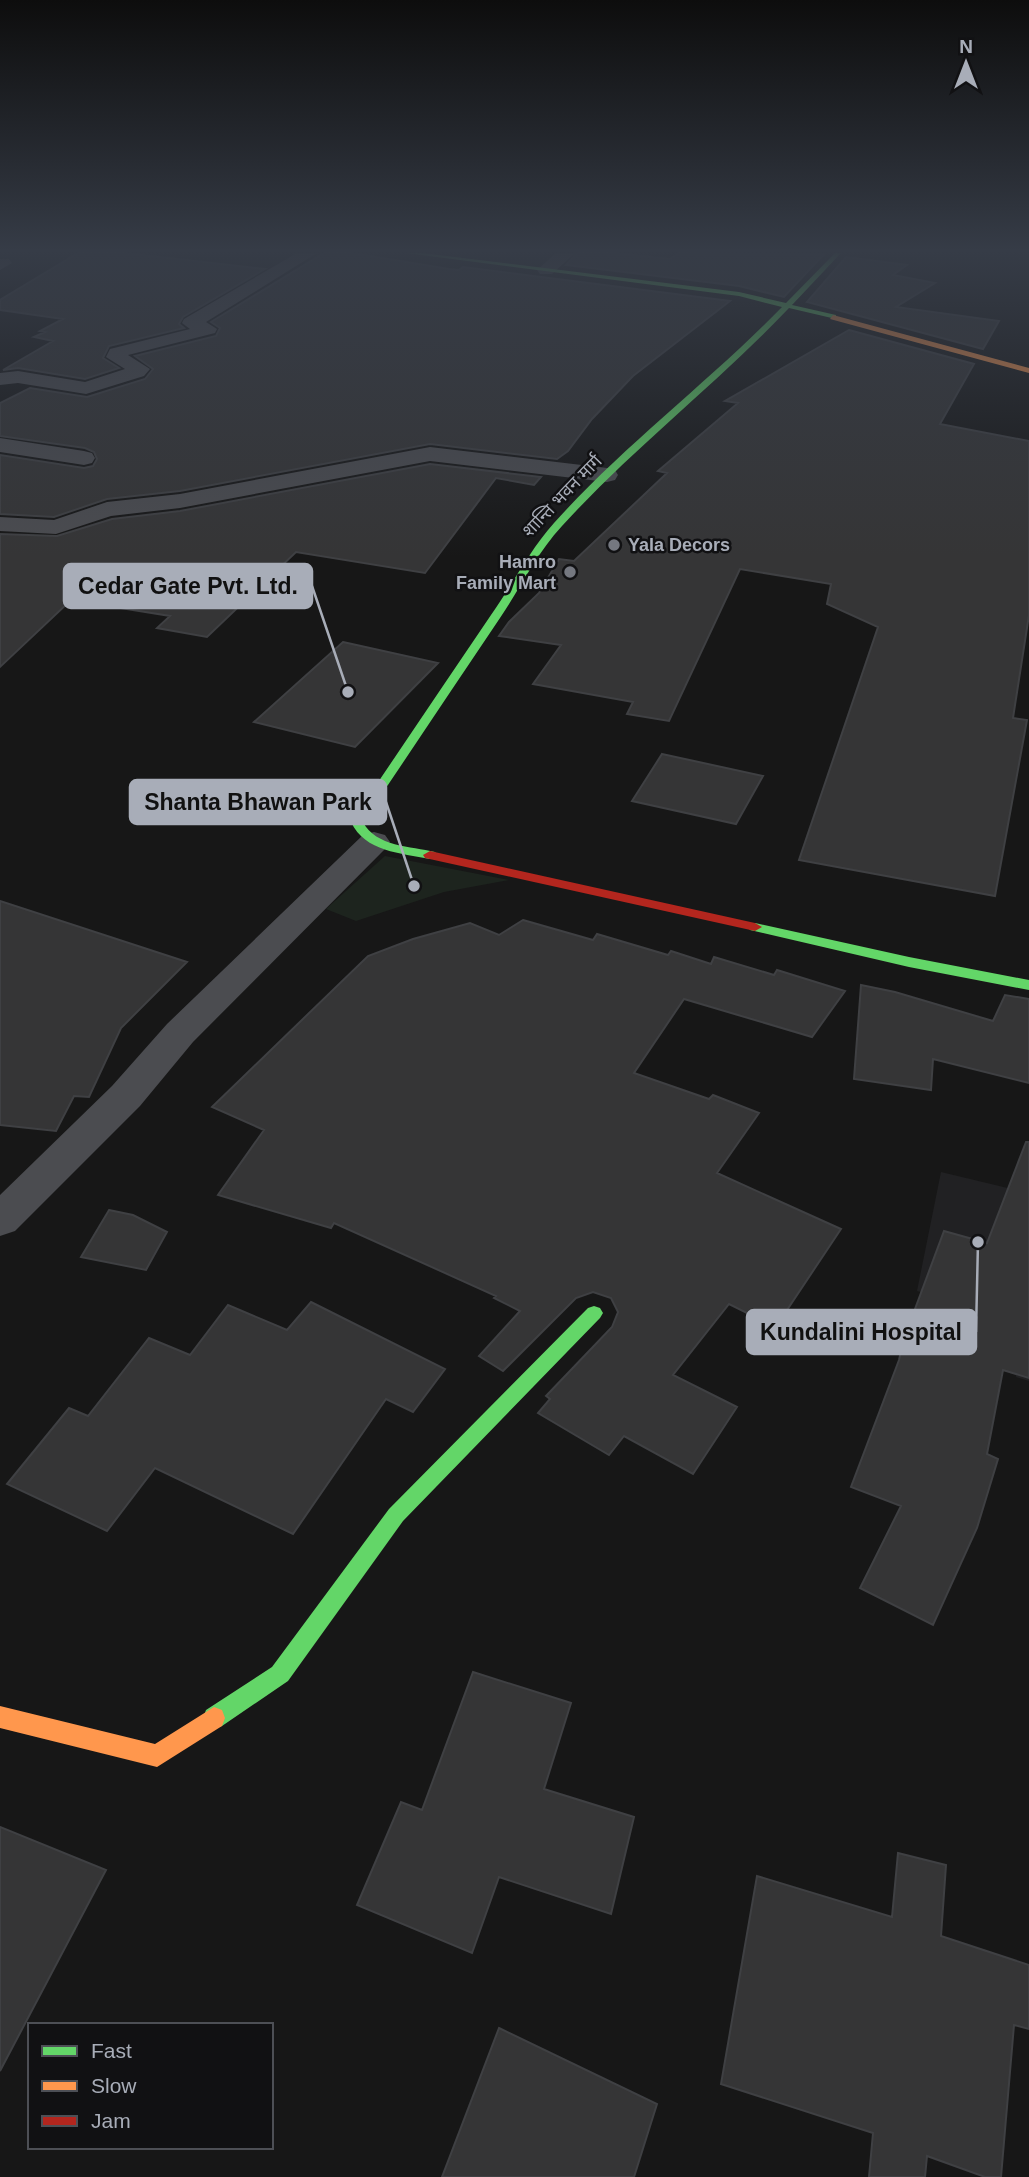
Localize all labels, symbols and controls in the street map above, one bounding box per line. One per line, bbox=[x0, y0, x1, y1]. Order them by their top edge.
north arrow bbox=[931, 28, 1001, 98]
text: N bbox=[959, 36, 973, 57]
street label: शान्ति भवन मार्ग bbox=[517, 450, 607, 541]
place label: Yala Decors bbox=[628, 535, 730, 555]
marker: Yala Decors bbox=[606, 537, 622, 553]
place label: Hamro Family Mart bbox=[456, 552, 556, 593]
callout: Cedar Gate Pvt. Ltd. bbox=[64, 564, 312, 608]
marker: Hamro Family Mart bbox=[562, 564, 578, 580]
text: Cedar Gate Pvt. Ltd. bbox=[78, 573, 298, 599]
callout: Shanta Bhawan Park bbox=[130, 780, 386, 824]
text: Shanta Bhawan Park bbox=[144, 789, 372, 815]
callout: Kundalini Hospital bbox=[747, 1310, 976, 1354]
text: Kundalini Hospital bbox=[760, 1319, 962, 1345]
legend bbox=[28, 2023, 273, 2149]
text: Fast bbox=[91, 2039, 132, 2062]
text: Slow bbox=[91, 2074, 137, 2097]
text: Jam bbox=[91, 2109, 131, 2132]

